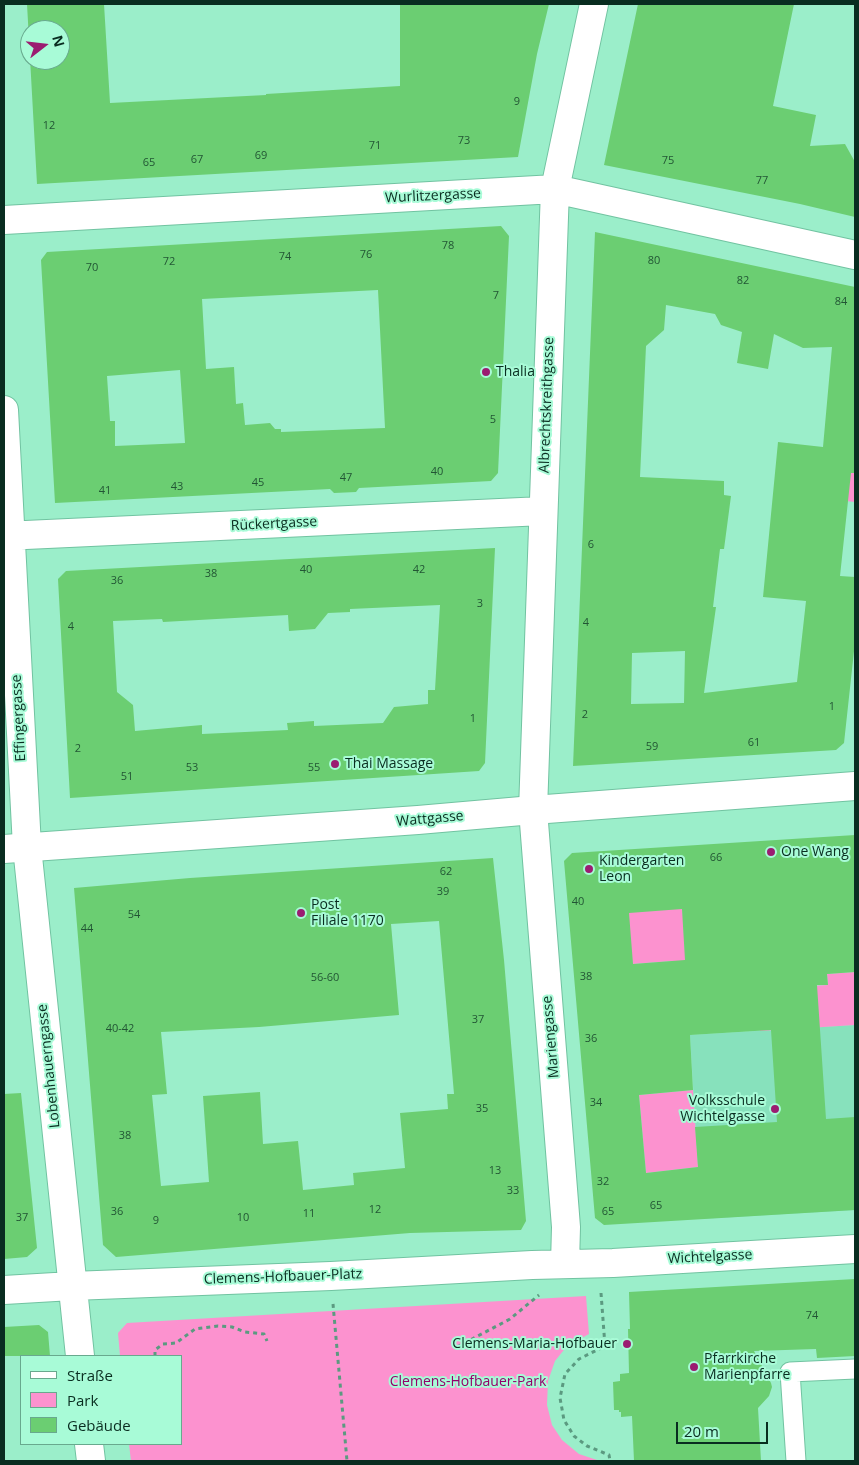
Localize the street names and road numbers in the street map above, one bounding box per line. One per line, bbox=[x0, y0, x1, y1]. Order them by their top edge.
street label: Wurlitzergasse bbox=[385, 185, 481, 207]
street label: Albrechtskreithgasse bbox=[536, 337, 558, 473]
street label: Rückertgasse bbox=[230, 513, 318, 535]
street label: Effingergasse bbox=[8, 674, 30, 762]
street label: Wattgasse bbox=[396, 808, 464, 830]
street label: Mariengasse bbox=[539, 995, 563, 1079]
street label: Lobenhauerngasse bbox=[34, 1003, 64, 1129]
street label: Wichtelgasse bbox=[667, 1246, 753, 1268]
street label: Clemens-Hofbauer-Platz bbox=[203, 1266, 363, 1288]

